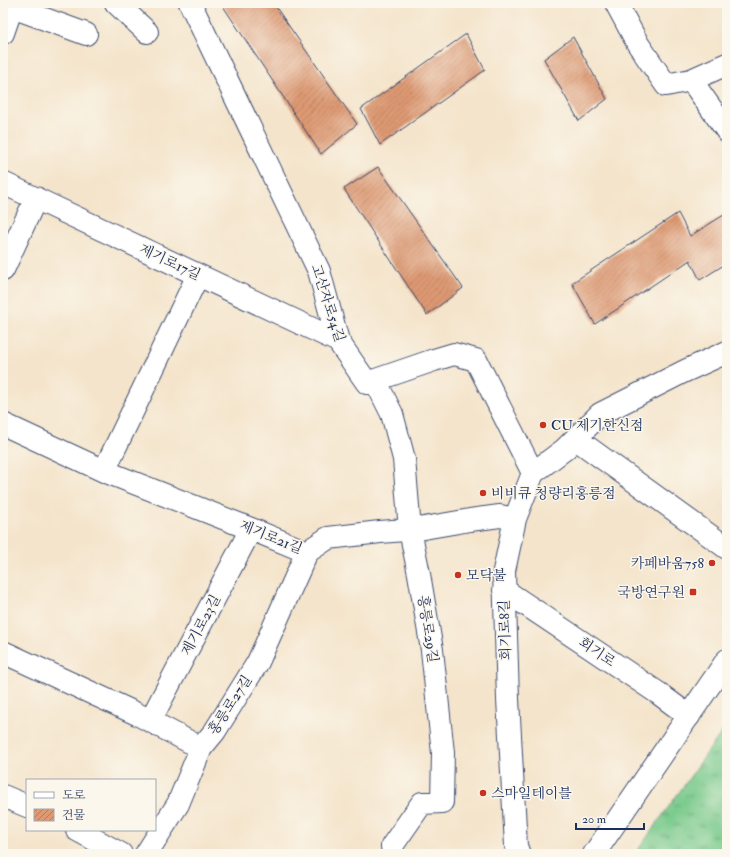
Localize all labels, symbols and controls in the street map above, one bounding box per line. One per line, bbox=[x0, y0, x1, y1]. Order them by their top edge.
street label: 제기로17길 bbox=[137, 240, 203, 284]
street label: 고산자로54길 bbox=[307, 262, 349, 344]
place label: CU 제기한신점 bbox=[551, 417, 644, 434]
marker: CU 제기한신점 bbox=[538, 420, 548, 430]
place label: 비비큐 청량리홍릉점 bbox=[491, 485, 616, 502]
marker: 비비큐 청량리홍릉점 bbox=[478, 488, 488, 498]
street label: 제기로21길 bbox=[237, 517, 305, 557]
place label: 카페바움758 bbox=[631, 555, 704, 572]
marker: 카페바움758 bbox=[707, 558, 717, 568]
place label: 모닥불 bbox=[466, 567, 507, 584]
marker: 모닥불 bbox=[453, 570, 463, 580]
place label: 국방연구원 bbox=[617, 584, 685, 601]
marker: 국방연구원 bbox=[688, 587, 698, 597]
street label: 제기로23길 bbox=[178, 592, 224, 658]
street label: 홍릉로29길 bbox=[414, 594, 442, 664]
street label: 회기로8길 bbox=[495, 599, 515, 661]
street label: 회기로 bbox=[575, 634, 619, 671]
street label: 홍릉로27길 bbox=[204, 672, 256, 738]
legend bbox=[26, 779, 156, 831]
place label: 스마일테이블 bbox=[491, 785, 573, 802]
text: 도로 bbox=[62, 788, 86, 803]
marker: 스마일테이블 bbox=[478, 788, 488, 798]
scale bar bbox=[576, 805, 644, 831]
text: 건물 bbox=[62, 808, 86, 823]
text: 20 m bbox=[582, 812, 607, 827]

